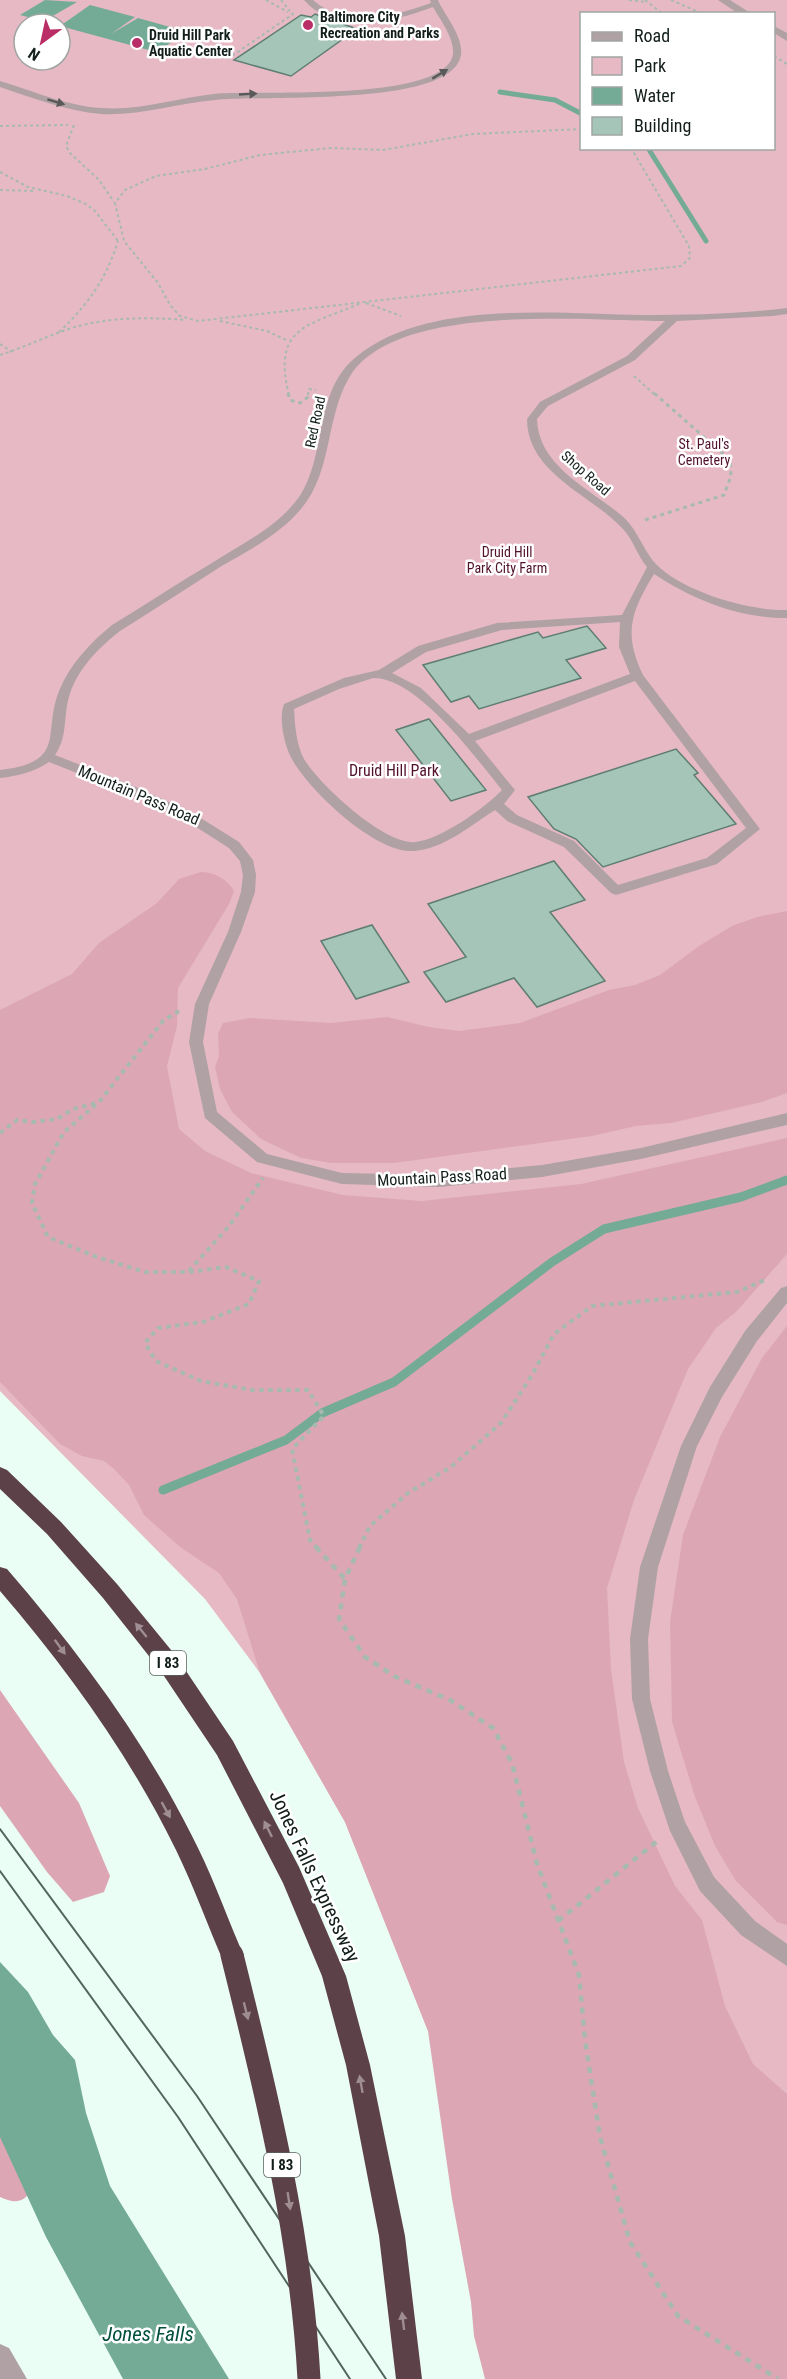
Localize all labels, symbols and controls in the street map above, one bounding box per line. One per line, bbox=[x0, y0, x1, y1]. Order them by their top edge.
place label: Baltimore City Recreation and Parks bbox=[320, 9, 439, 41]
north arrow bbox=[12, 12, 72, 72]
legend bbox=[580, 12, 775, 150]
marker: Baltimore City Recreation and Parks bbox=[301, 18, 315, 32]
text: Road bbox=[634, 25, 670, 46]
place label: Druid Hill Park Aquatic Center bbox=[149, 27, 233, 59]
marker: Druid Hill Park Aquatic Center bbox=[130, 36, 144, 50]
text: N bbox=[25, 44, 43, 65]
text: Park bbox=[634, 55, 666, 76]
one-way arrow bbox=[432, 68, 448, 79]
text: Water bbox=[634, 85, 676, 106]
one-way arrow bbox=[239, 90, 258, 99]
one-way arrow bbox=[47, 98, 65, 107]
text: Building bbox=[634, 115, 691, 136]
street label: Red Road bbox=[302, 395, 328, 449]
park label: St. Paul's Cemetery bbox=[678, 436, 730, 468]
street label: Shop Road bbox=[558, 448, 614, 498]
park label: Druid Hill Park City Farm bbox=[467, 544, 547, 576]
street label: Mountain Pass Road bbox=[75, 761, 203, 829]
park label: Druid Hill Park bbox=[349, 761, 440, 780]
street label: Mountain Pass Road bbox=[377, 1164, 507, 1190]
one-way arrow bbox=[135, 1622, 148, 1638]
one-way arrow bbox=[54, 1639, 66, 1655]
road number: I 83 bbox=[150, 1651, 186, 1675]
street label: Jones Falls Expressway bbox=[265, 1786, 365, 1966]
one-way arrow bbox=[161, 1802, 171, 1819]
one-way arrow bbox=[263, 1821, 273, 1838]
one-way arrow bbox=[242, 2003, 251, 2021]
one-way arrow bbox=[356, 2075, 365, 2094]
road number: I 83 bbox=[264, 2153, 300, 2177]
one-way arrow bbox=[285, 2192, 294, 2211]
one-way arrow bbox=[398, 2311, 408, 2330]
water label: Jones Falls bbox=[102, 2322, 194, 2346]

